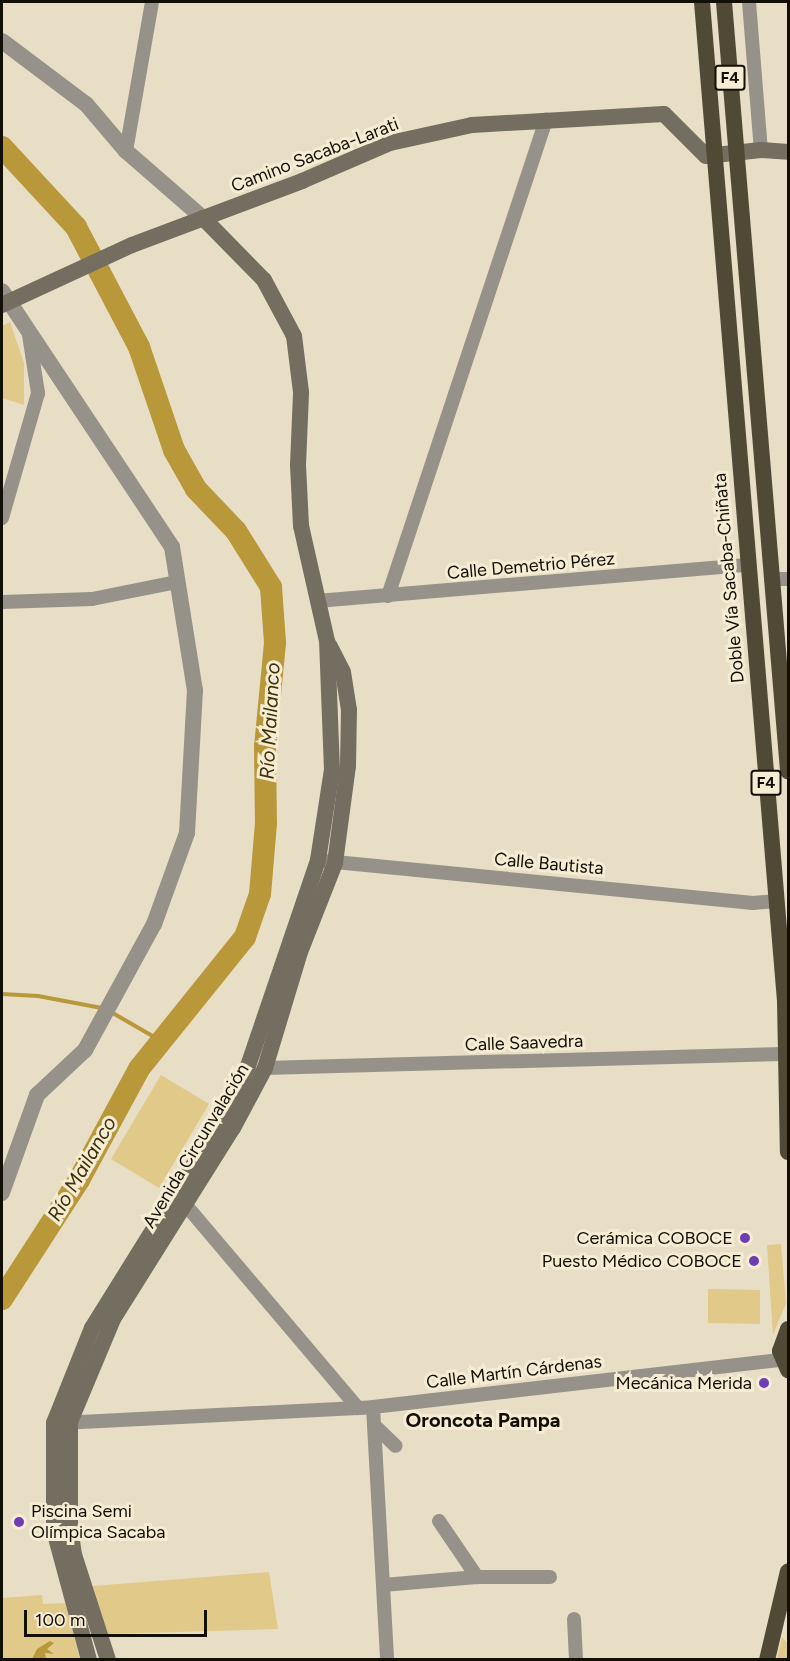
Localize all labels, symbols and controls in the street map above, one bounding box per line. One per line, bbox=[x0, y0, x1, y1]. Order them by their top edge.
road number: F4 bbox=[714, 65, 746, 91]
street label: Camino Sacaba-Larati bbox=[228, 113, 402, 197]
street label: Doble Vía Sacaba-Chiñata bbox=[709, 472, 749, 684]
street label: Calle Demetrio Pérez bbox=[446, 548, 616, 584]
water label: Río Mailanco bbox=[255, 662, 285, 780]
road number: F4 bbox=[750, 770, 783, 796]
street label: Calle Bautista bbox=[493, 848, 605, 880]
street label: Calle Saavedra bbox=[464, 1030, 584, 1056]
street label: Avenida Circunvalación bbox=[138, 1060, 254, 1232]
water label: Río Mailanco bbox=[42, 1112, 122, 1226]
place label: Cerámica COBOCE bbox=[577, 1227, 733, 1249]
marker: Cerámica COBOCE bbox=[738, 1231, 752, 1245]
place label: Puesto Médico COBOCE bbox=[542, 1250, 742, 1272]
marker: Puesto Médico COBOCE bbox=[747, 1254, 761, 1268]
street label: Calle Martín Cárdenas bbox=[425, 1351, 603, 1393]
place label: Mecánica Merida bbox=[615, 1372, 752, 1394]
marker: Mecánica Merida bbox=[757, 1376, 771, 1390]
district label: Oroncota Pampa bbox=[406, 1408, 560, 1432]
place label: Piscina Semi Olímpica Sacaba bbox=[31, 1501, 165, 1544]
marker: Piscina Semi Olímpica Sacaba bbox=[12, 1515, 26, 1529]
scale bar bbox=[27, 1598, 210, 1636]
text: 100 m bbox=[35, 1609, 85, 1631]

